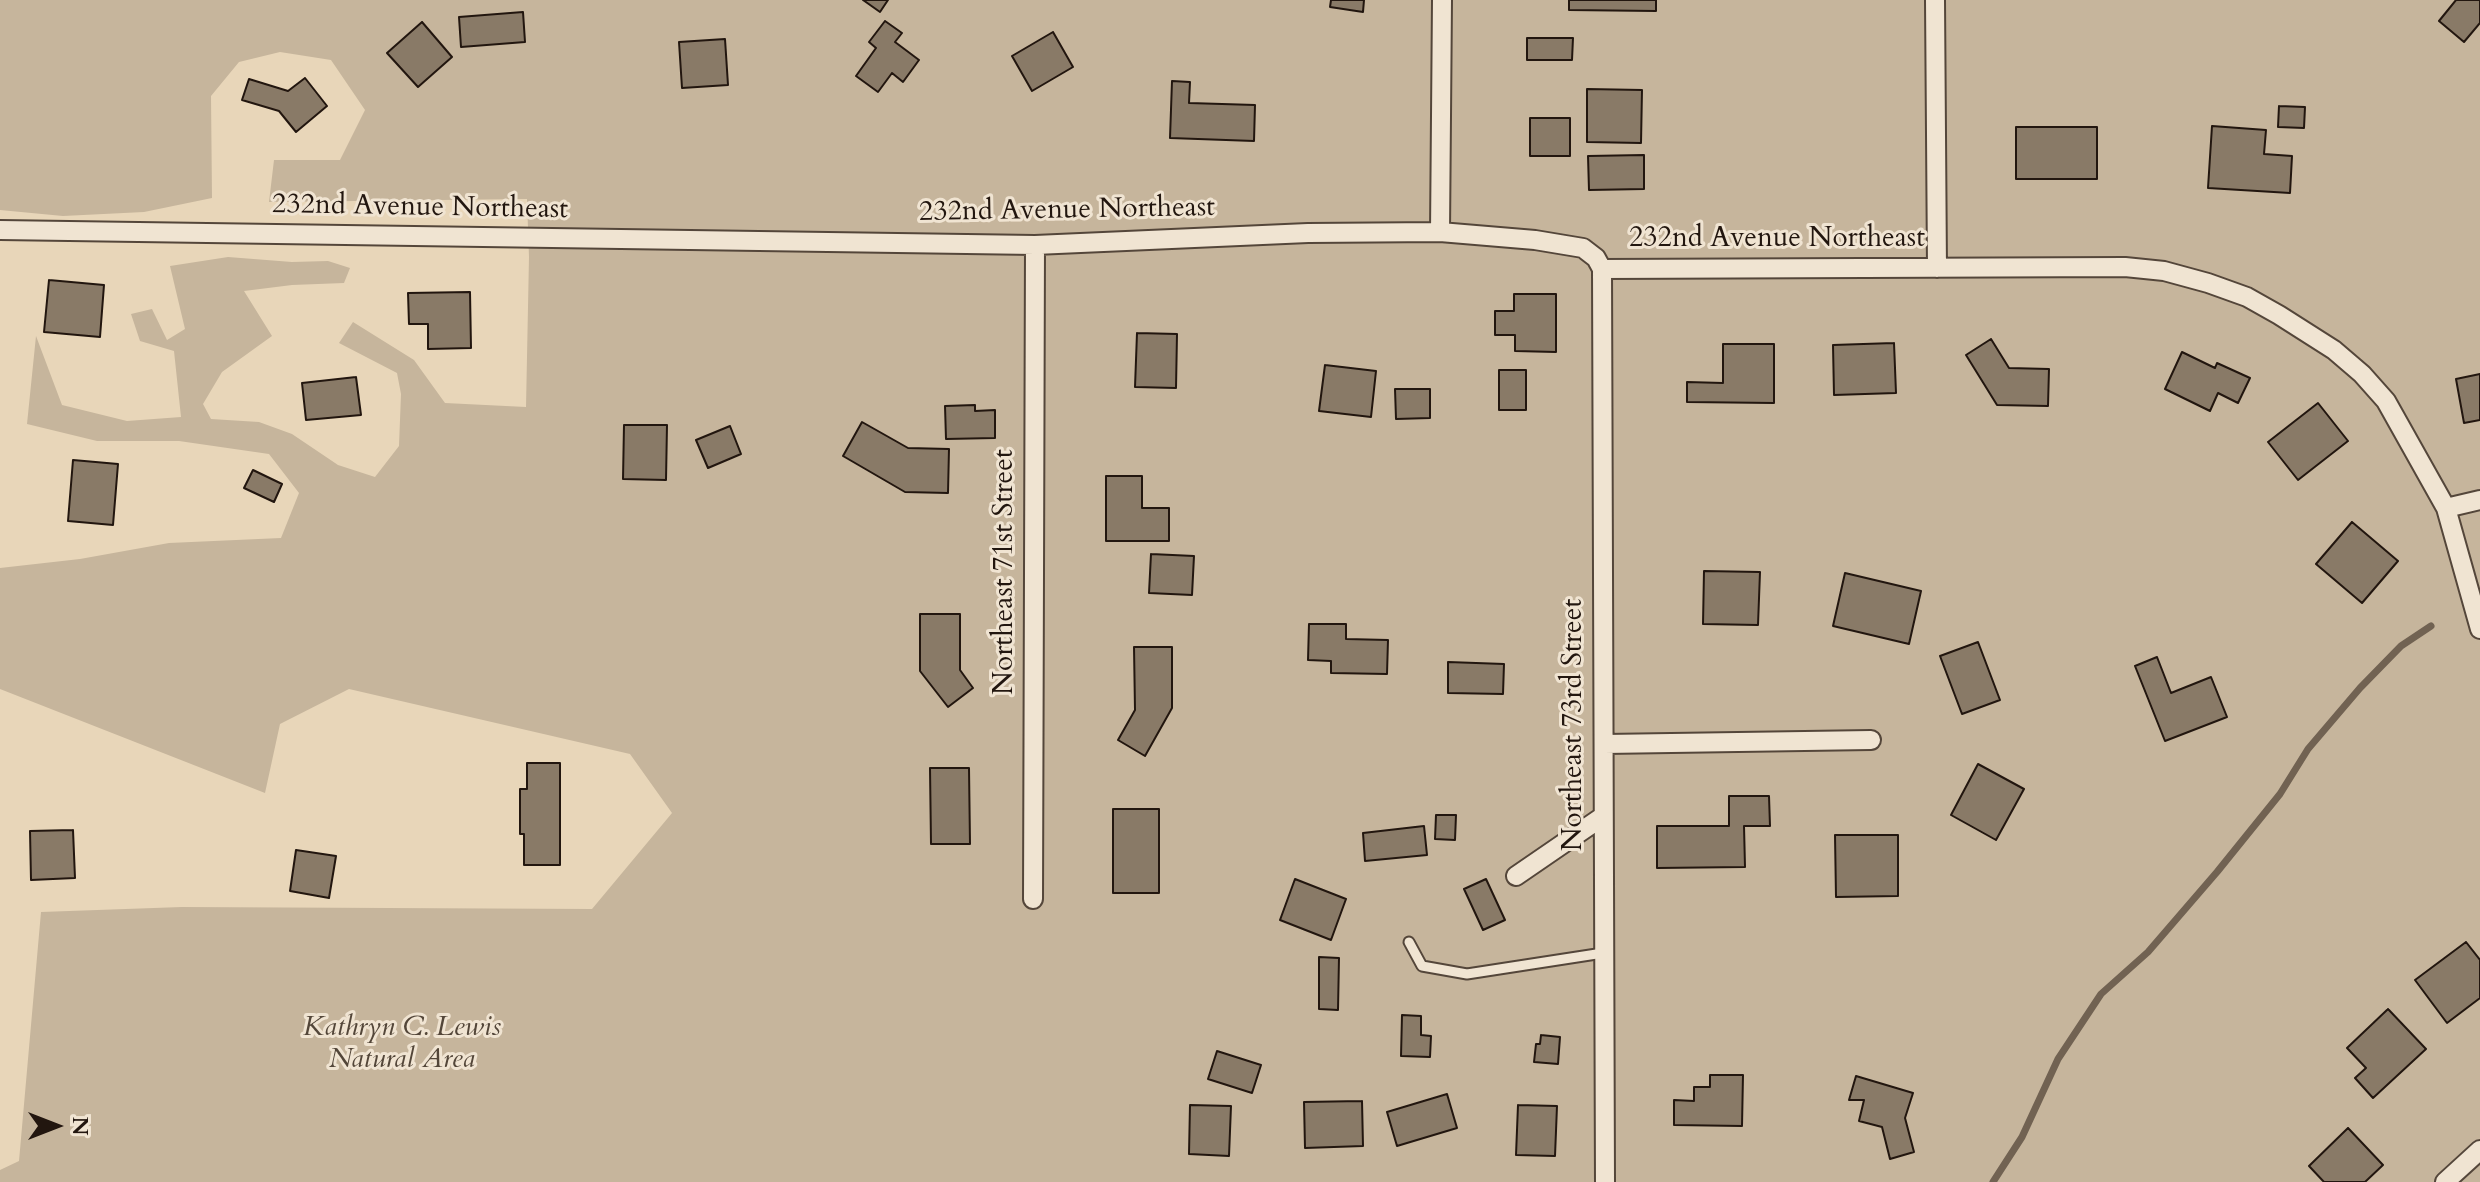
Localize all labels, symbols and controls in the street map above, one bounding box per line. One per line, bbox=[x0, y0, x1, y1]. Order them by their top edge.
street label: 232nd Avenue Northeast bbox=[272, 189, 568, 227]
street label: 232nd Avenue Northeast bbox=[919, 192, 1215, 230]
street label: 232nd Avenue Northeast bbox=[1629, 223, 1925, 257]
street label: Northeast 71st Street bbox=[989, 449, 1023, 695]
street label: Northeast 73rd Street bbox=[1558, 599, 1592, 851]
park label: Kathryn C. Lewis Natural Area bbox=[303, 1012, 501, 1078]
north arrow bbox=[16, 1086, 96, 1166]
text: N bbox=[65, 1116, 95, 1136]

